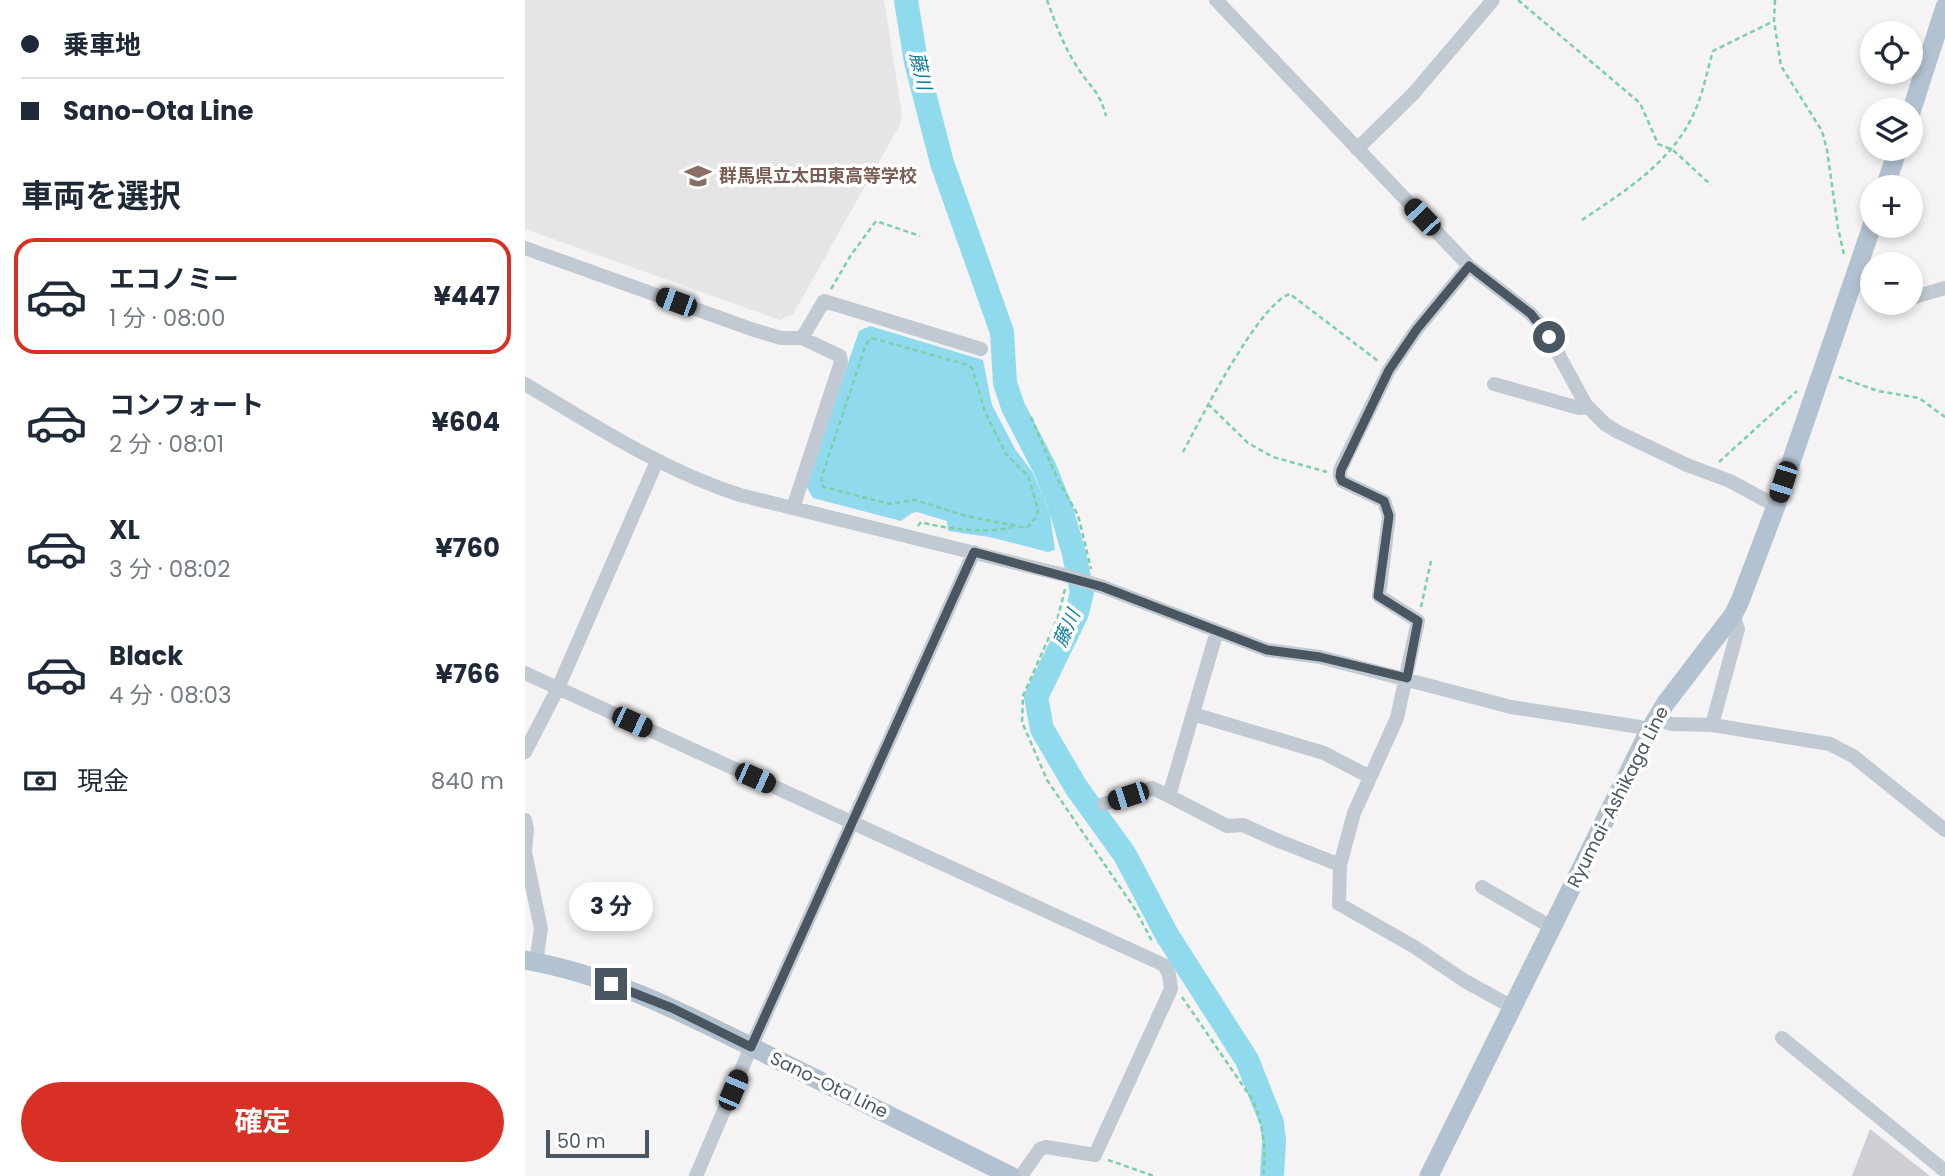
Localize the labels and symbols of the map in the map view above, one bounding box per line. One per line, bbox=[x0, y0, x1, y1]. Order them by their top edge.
water label: 藤川 bbox=[903, 50, 938, 95]
school or university icon: 群馬県立太田東高等学校 bbox=[683, 161, 713, 191]
place label: 群馬県立太田東高等学校 bbox=[719, 163, 917, 188]
car bbox=[1400, 195, 1445, 239]
car bbox=[653, 285, 700, 319]
route start bbox=[1533, 321, 1565, 353]
car bbox=[1767, 459, 1800, 505]
water label: 藤川 bbox=[1046, 604, 1087, 651]
street label: Ryumai-Ashikaga Line bbox=[1561, 702, 1674, 892]
car bbox=[609, 704, 656, 740]
car bbox=[732, 760, 779, 796]
car bbox=[1105, 780, 1152, 812]
callout: 3 分 bbox=[569, 883, 653, 932]
route end bbox=[595, 968, 627, 1000]
street label: Sano-Ota Line bbox=[766, 1045, 892, 1124]
car bbox=[716, 1067, 751, 1113]
scale bar bbox=[546, 1127, 649, 1159]

